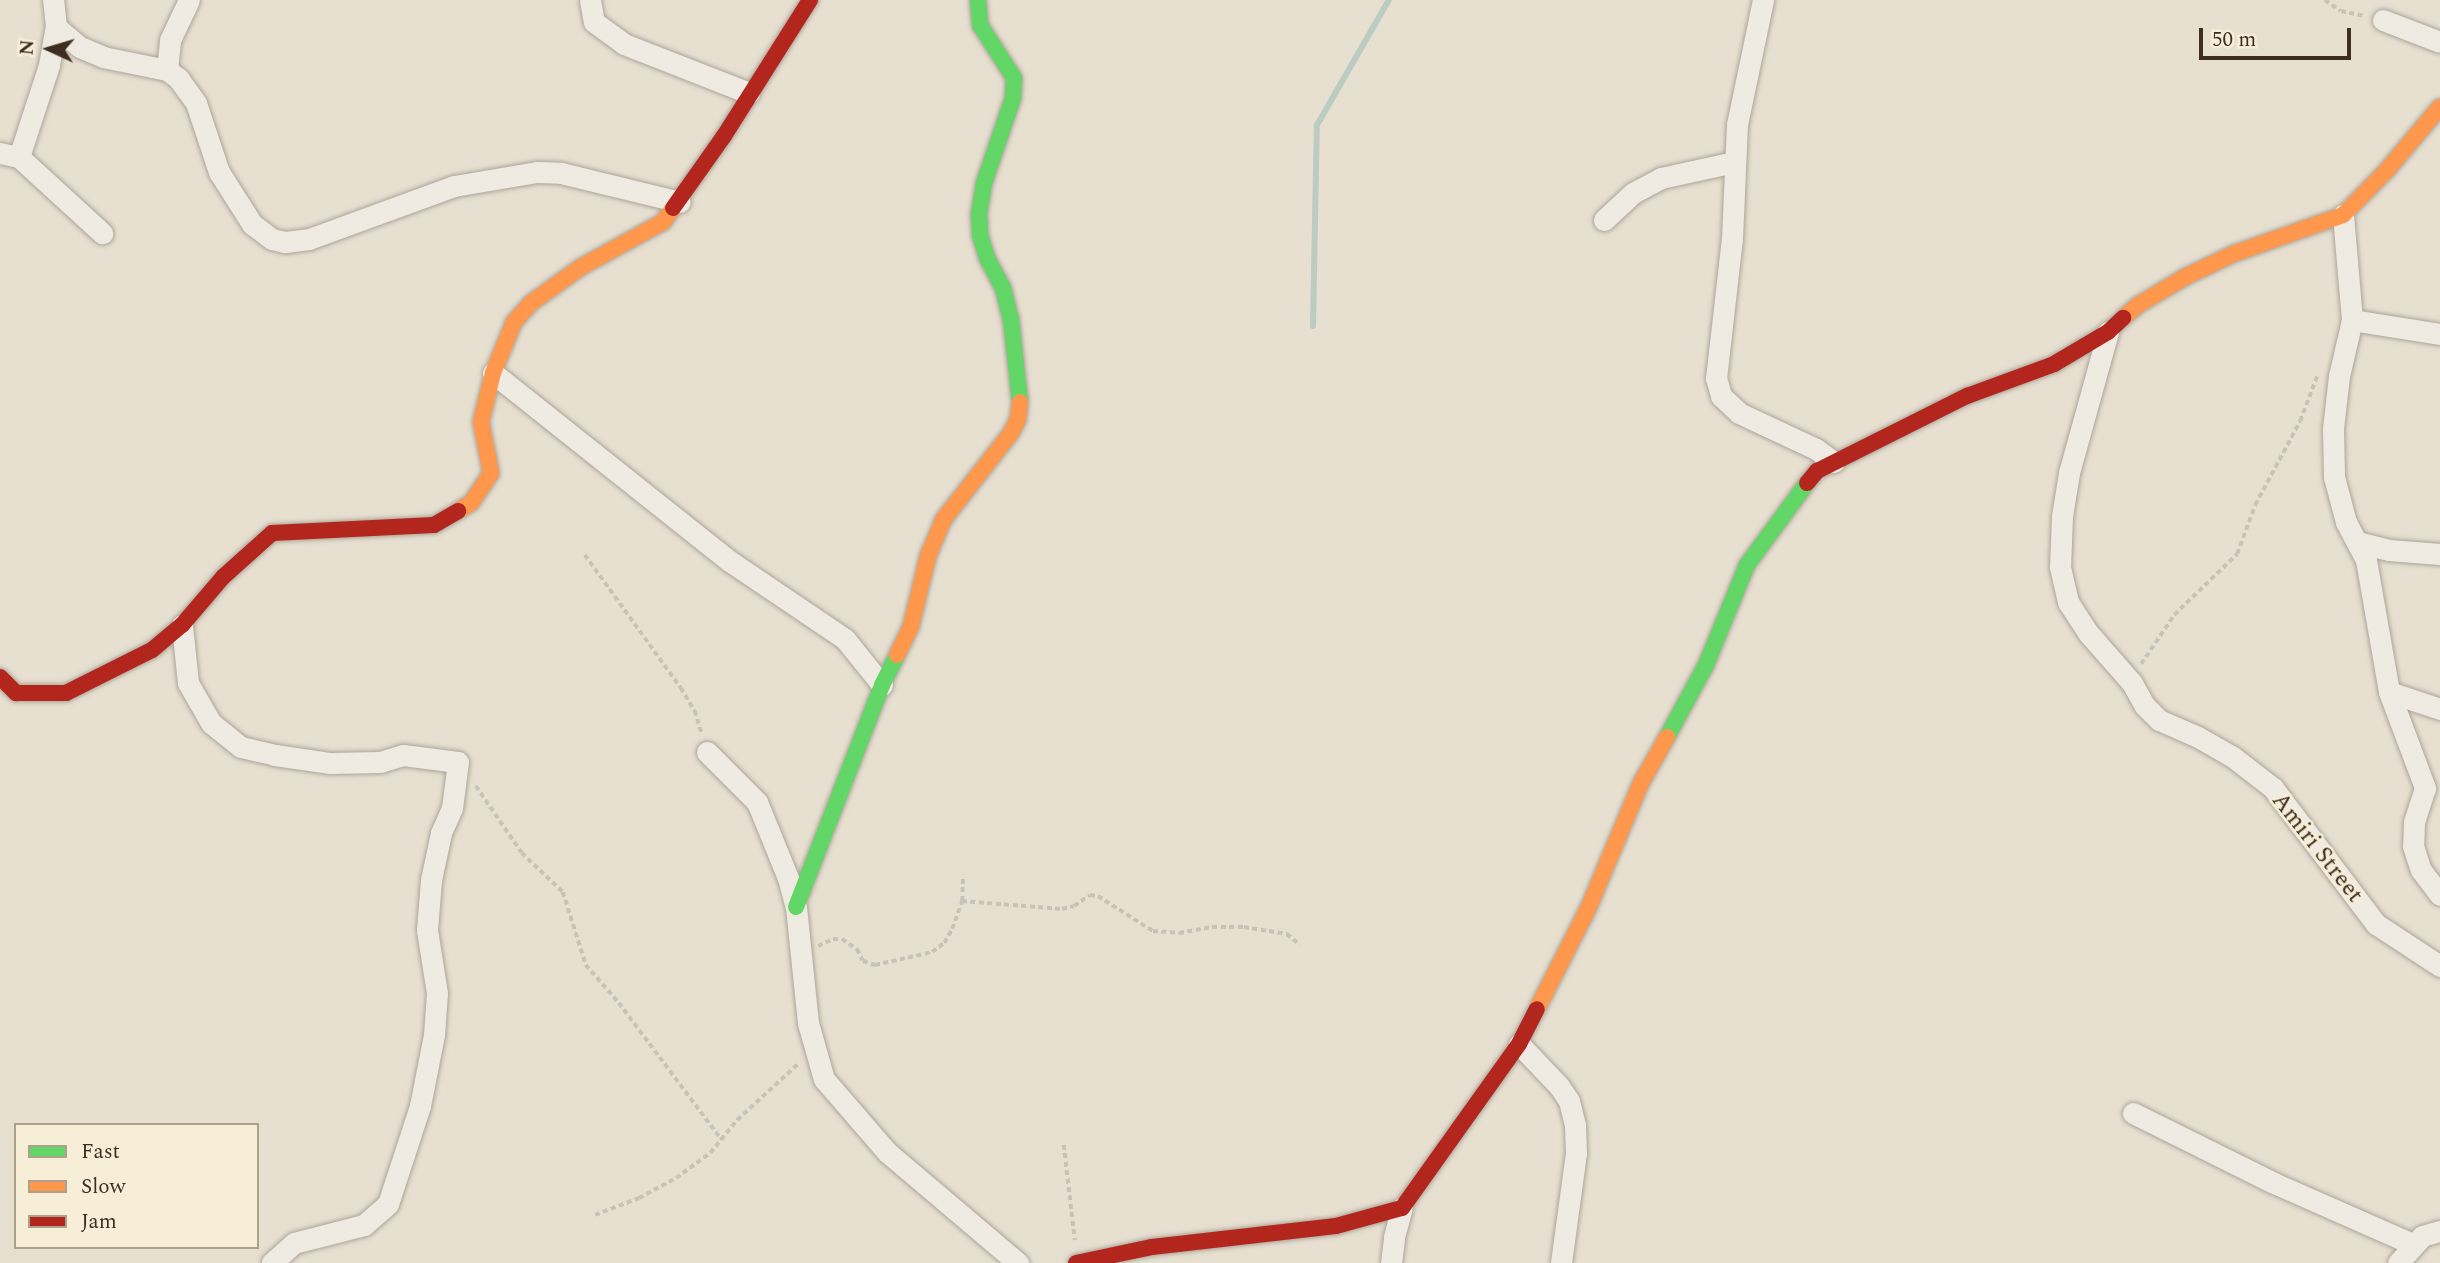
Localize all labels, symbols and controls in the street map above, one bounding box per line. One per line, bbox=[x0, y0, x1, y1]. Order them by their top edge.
north arrow bbox=[14, 14, 84, 84]
scale bar bbox=[2202, 14, 2354, 58]
text: 50 m bbox=[2212, 24, 2256, 56]
text: N bbox=[13, 39, 43, 56]
street label: Amiri Street bbox=[2265, 787, 2369, 909]
legend bbox=[14, 1123, 259, 1249]
text: Fast bbox=[81, 1136, 120, 1168]
text: Slow bbox=[81, 1171, 125, 1203]
text: Jam bbox=[81, 1206, 117, 1238]

